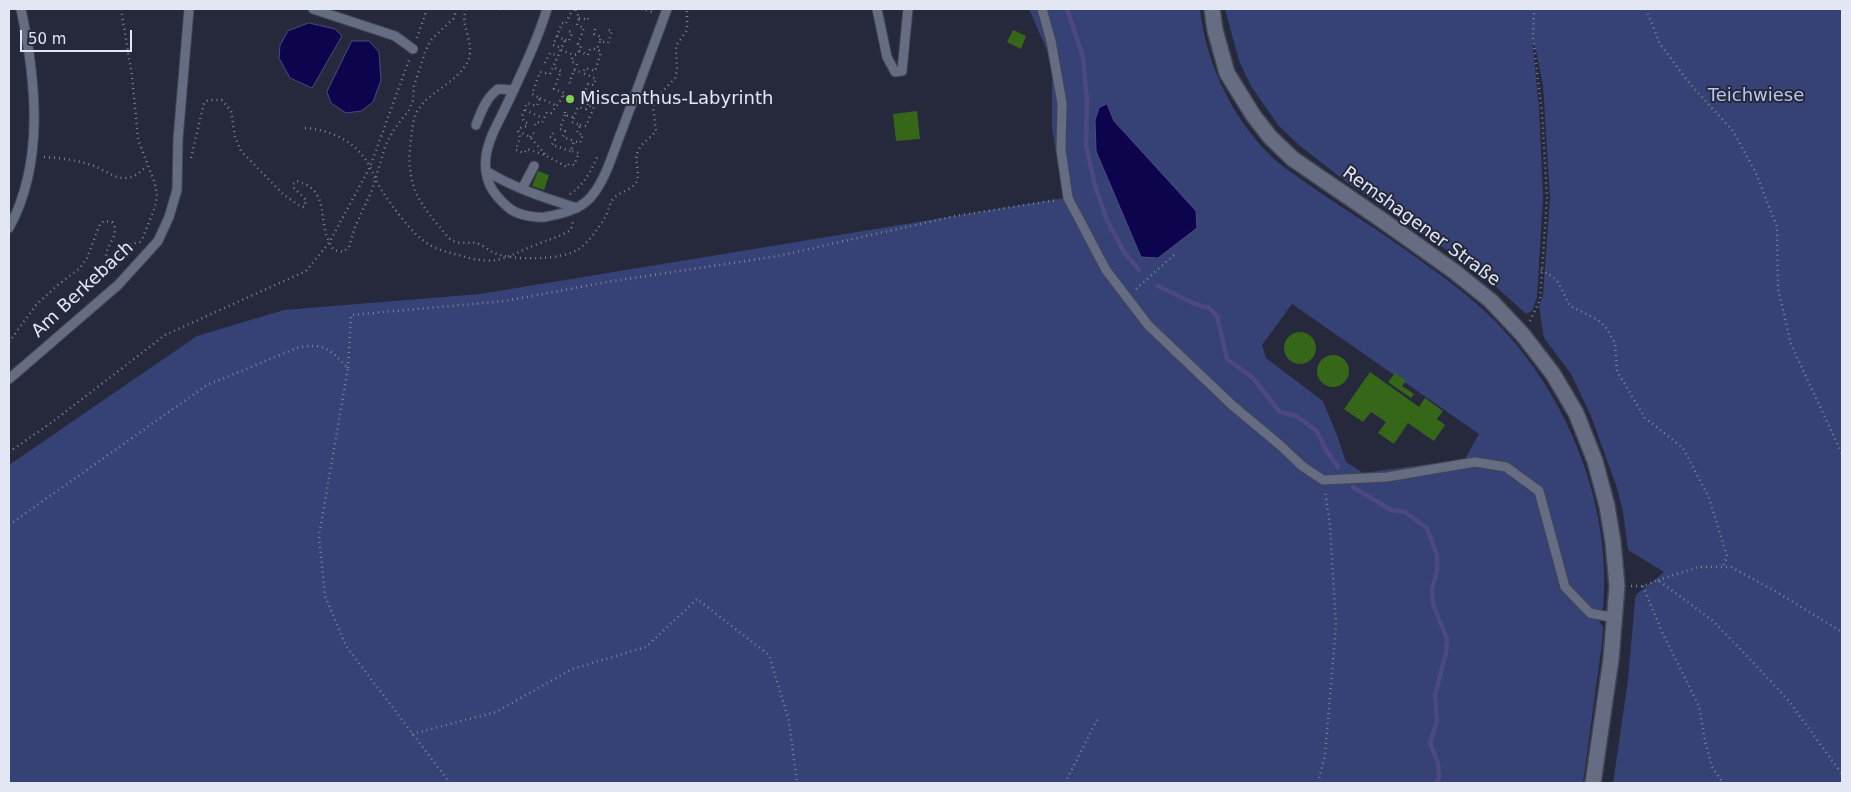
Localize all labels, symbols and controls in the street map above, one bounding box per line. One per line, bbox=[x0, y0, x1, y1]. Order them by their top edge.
scale bar bbox=[22, 20, 135, 52]
text: 50 m bbox=[28, 30, 66, 48]
park label: Teichwiese bbox=[1708, 85, 1804, 107]
place label: Miscanthus-Labyrinth bbox=[580, 88, 773, 110]
marker: Miscanthus-Labyrinth bbox=[564, 93, 576, 105]
street label: Remshagener Straße bbox=[1338, 163, 1504, 291]
street label: Am Berkebach bbox=[28, 237, 138, 343]

